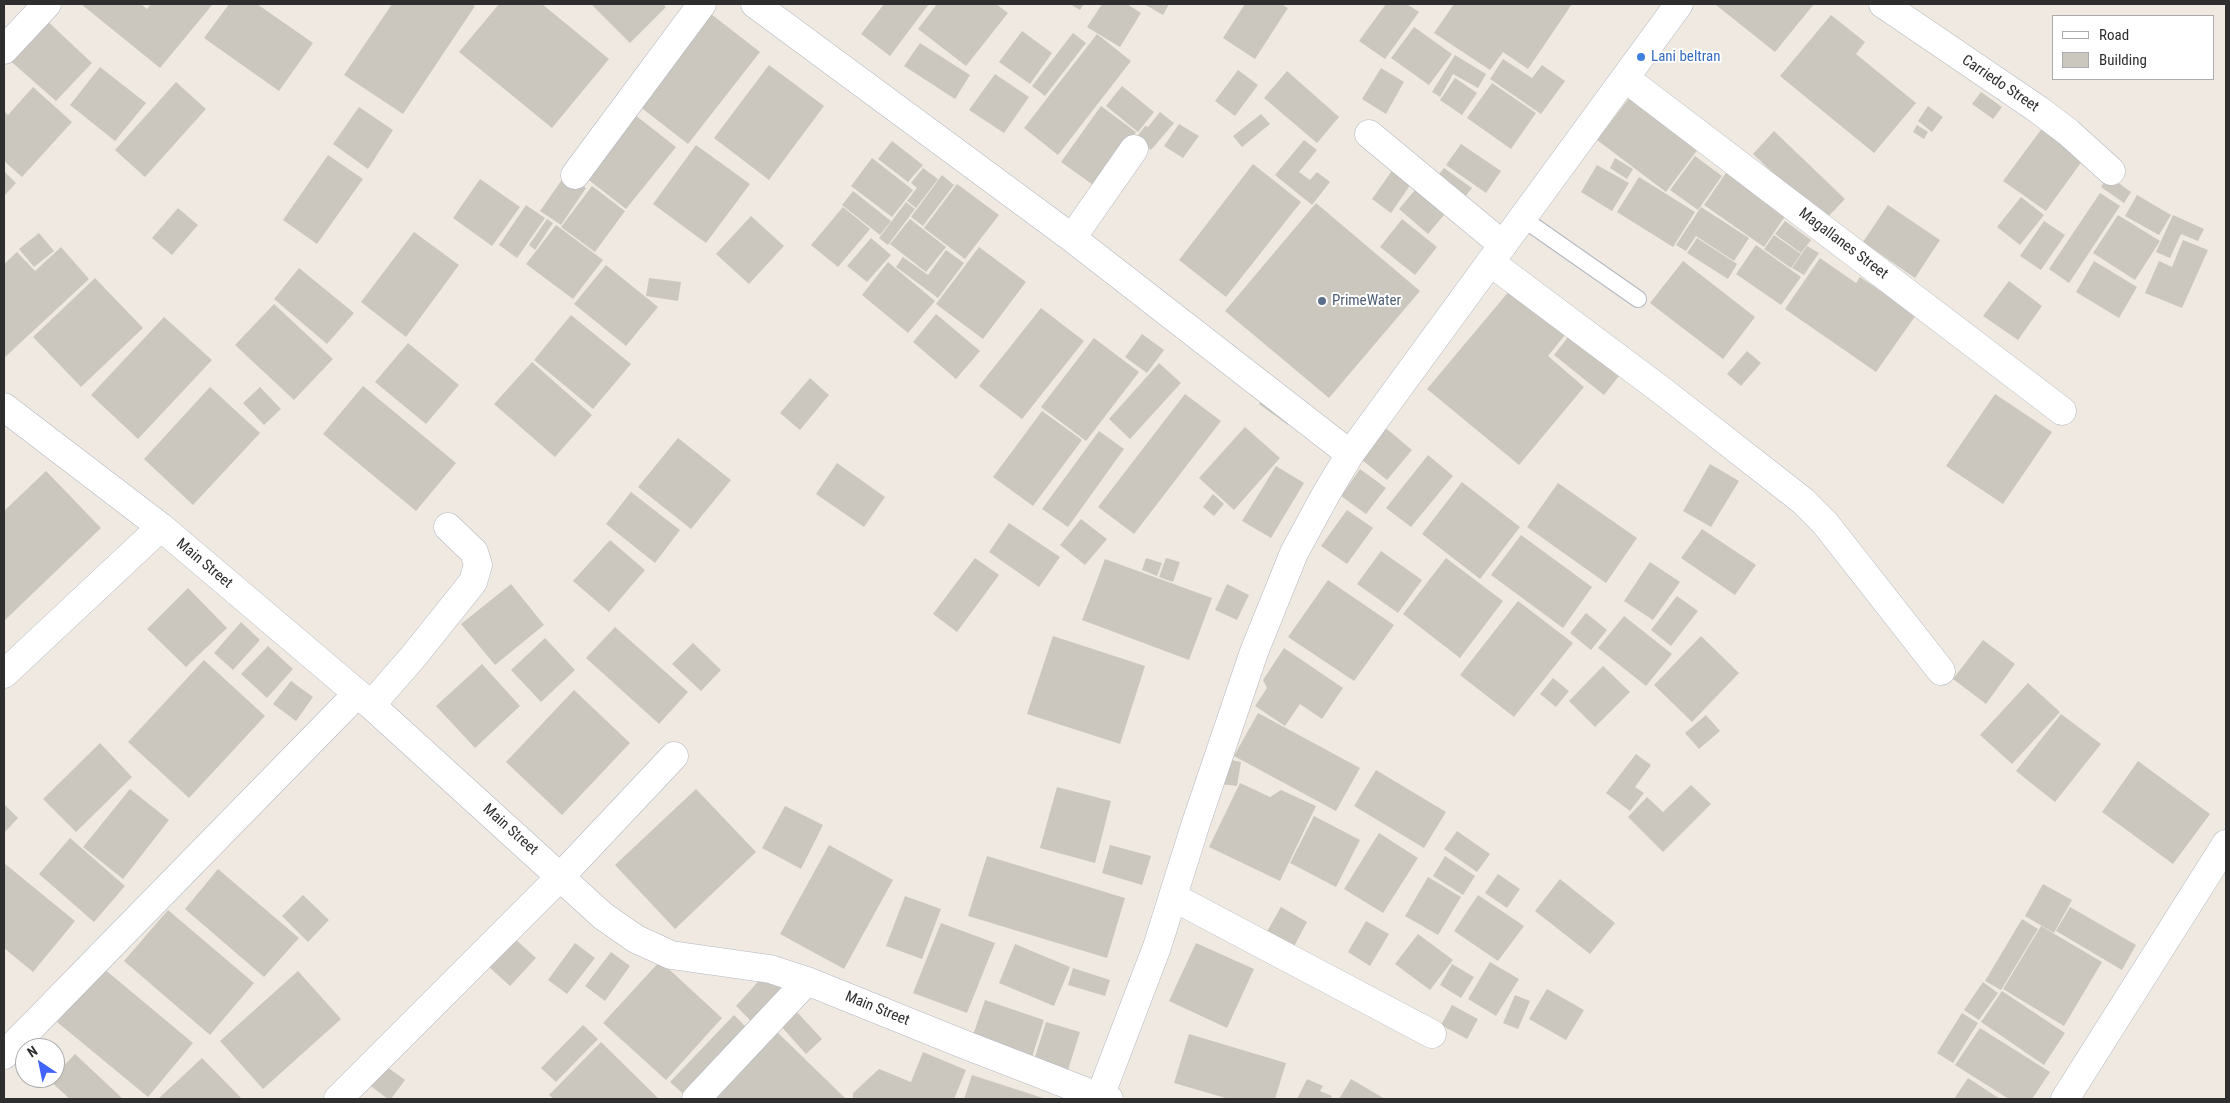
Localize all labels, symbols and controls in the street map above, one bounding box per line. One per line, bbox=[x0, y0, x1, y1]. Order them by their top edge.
legend bbox=[2052, 15, 2215, 80]
text: Road bbox=[2099, 26, 2129, 44]
place label: Lani beltran bbox=[1651, 48, 1721, 66]
marker: Lani beltran bbox=[1635, 51, 1647, 63]
text: Building bbox=[2099, 51, 2147, 69]
street label: Carriedo Street bbox=[1958, 52, 2042, 116]
street label: Magallanes Street bbox=[1795, 205, 1891, 283]
place label: PrimeWater bbox=[1332, 292, 1401, 310]
marker: PrimeWater bbox=[1316, 295, 1328, 307]
street label: Main Street bbox=[172, 535, 236, 593]
street label: Main Street bbox=[479, 801, 541, 859]
street label: Main Street bbox=[842, 988, 912, 1030]
north arrow bbox=[15, 1038, 65, 1088]
text: N bbox=[24, 1042, 40, 1060]

